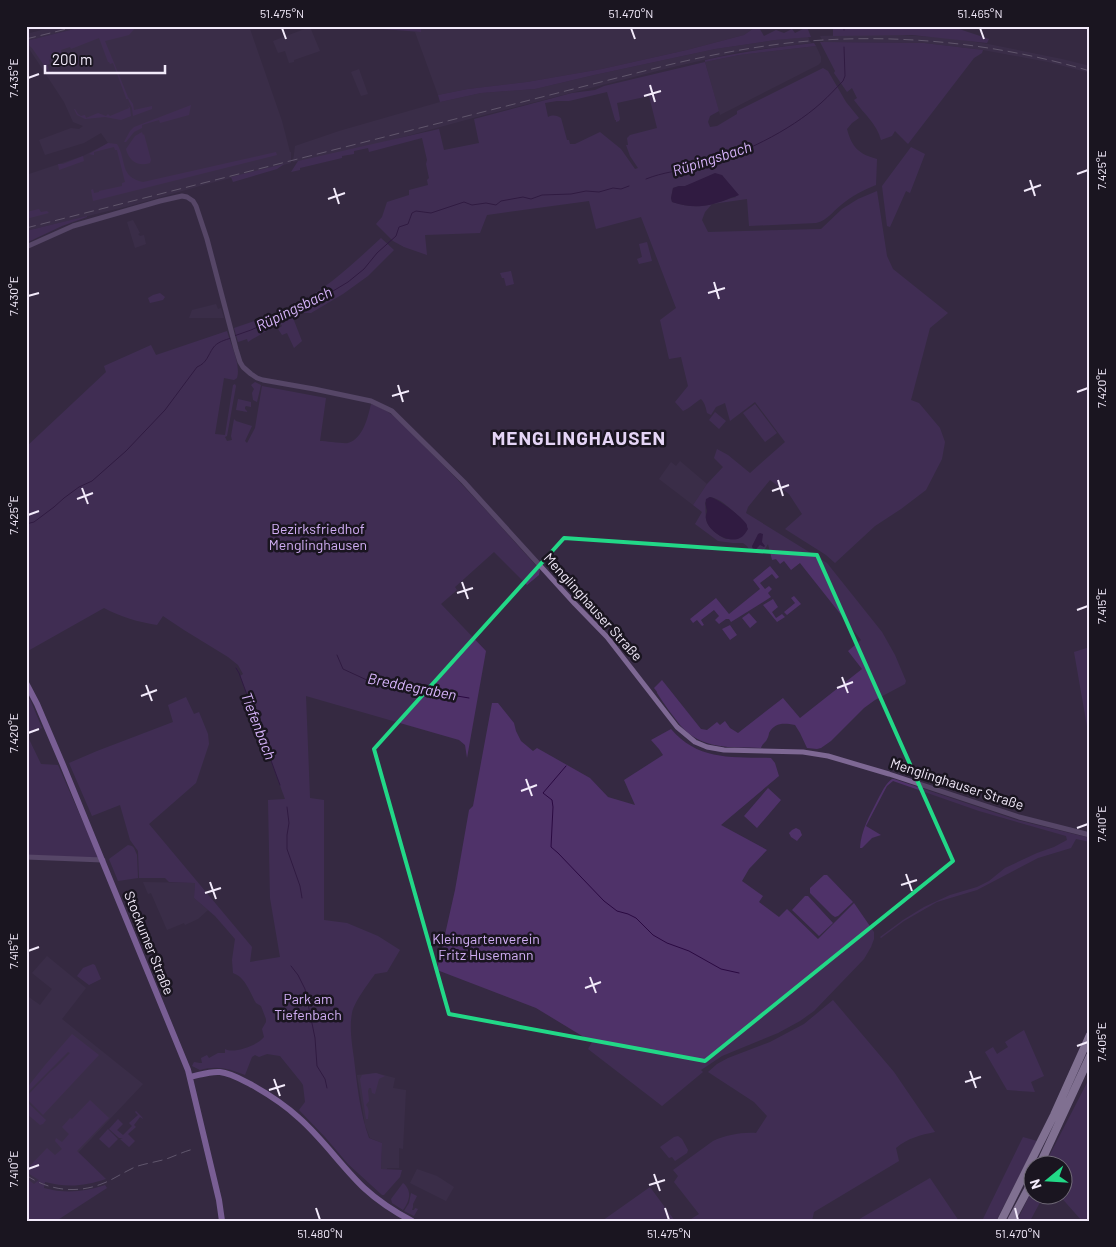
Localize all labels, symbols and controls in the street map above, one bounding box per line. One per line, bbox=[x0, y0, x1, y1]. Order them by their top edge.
text: 51.475°N bbox=[260, 6, 304, 20]
text: 51.470°N bbox=[609, 6, 653, 20]
text: 51.465°N bbox=[957, 6, 1003, 20]
scale bar bbox=[45, 42, 165, 74]
text: 200 m bbox=[52, 50, 92, 68]
text: 7.435°E bbox=[6, 58, 20, 98]
water label: Rüpingsbach bbox=[670, 137, 754, 179]
text: 7.425°E bbox=[1094, 150, 1108, 190]
text: 7.430°E bbox=[6, 276, 20, 316]
water label: Rüpingsbach bbox=[253, 282, 335, 334]
text: 7.420°E bbox=[1094, 368, 1108, 408]
district label: MENGLINGHAUSEN bbox=[492, 426, 666, 449]
text: 7.425°E bbox=[6, 495, 20, 535]
park label: Bezirksfriedhof Menglinghausen bbox=[269, 520, 367, 553]
street label: Menglinghauser Straße bbox=[540, 549, 646, 664]
text: 7.415°E bbox=[1094, 588, 1108, 624]
water label: Breddegraben bbox=[366, 669, 458, 703]
water label: Tiefenbach bbox=[238, 689, 280, 762]
text: 7.420°E bbox=[6, 713, 20, 753]
street label: Menglinghauser Straße bbox=[888, 754, 1026, 813]
text: 7.410°E bbox=[1094, 806, 1108, 842]
street label: Stockumer Straße bbox=[121, 889, 178, 997]
park label: Kleingartenverein Fritz Husemann bbox=[432, 930, 540, 963]
text: 7.415°E bbox=[6, 933, 20, 969]
park label: Park am Tiefenbach bbox=[274, 990, 342, 1023]
text: 7.405°E bbox=[1094, 1022, 1108, 1062]
text: 7.410°E bbox=[6, 1151, 20, 1187]
north arrow bbox=[1024, 1154, 1074, 1204]
text: N bbox=[1026, 1177, 1045, 1191]
text: 51.480°N bbox=[297, 1226, 343, 1240]
text: 51.475°N bbox=[647, 1226, 691, 1240]
text: 51.470°N bbox=[996, 1226, 1040, 1240]

